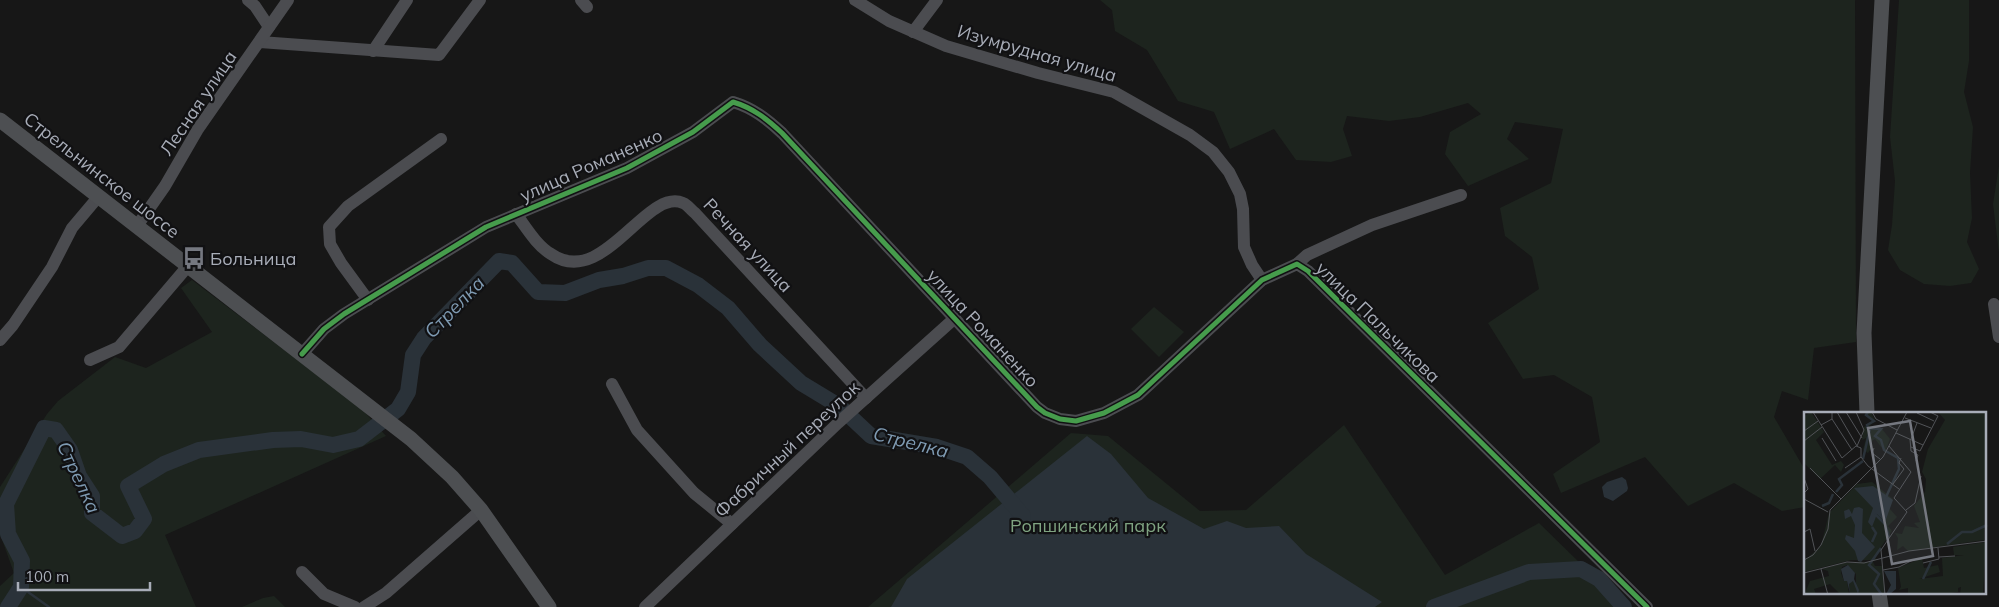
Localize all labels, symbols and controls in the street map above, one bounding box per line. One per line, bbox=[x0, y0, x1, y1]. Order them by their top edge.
street label: Изумрудная улица bbox=[955, 19, 1119, 87]
street label: Лесная улица bbox=[154, 46, 242, 160]
street label: Стрельнинское шоссе bbox=[20, 107, 184, 243]
street label: улица Романенко bbox=[516, 123, 666, 207]
street label: Речная улица bbox=[699, 193, 797, 297]
bus stop icon: Больница bbox=[181, 245, 207, 271]
place label: Больница bbox=[210, 247, 296, 270]
street label: улица Пальчикова bbox=[1311, 257, 1445, 387]
street label: улица Романенко bbox=[922, 264, 1044, 392]
water label: Стрелка bbox=[419, 271, 489, 343]
street label: Фабричный переулок bbox=[710, 376, 865, 522]
inset map bbox=[1804, 412, 1986, 594]
water label: Стрелка bbox=[871, 421, 951, 463]
water label: Стрелка bbox=[52, 437, 106, 517]
park label: Ропшинский парк bbox=[1010, 514, 1166, 537]
scale bar bbox=[18, 560, 150, 592]
text: 100 m bbox=[25, 567, 69, 586]

